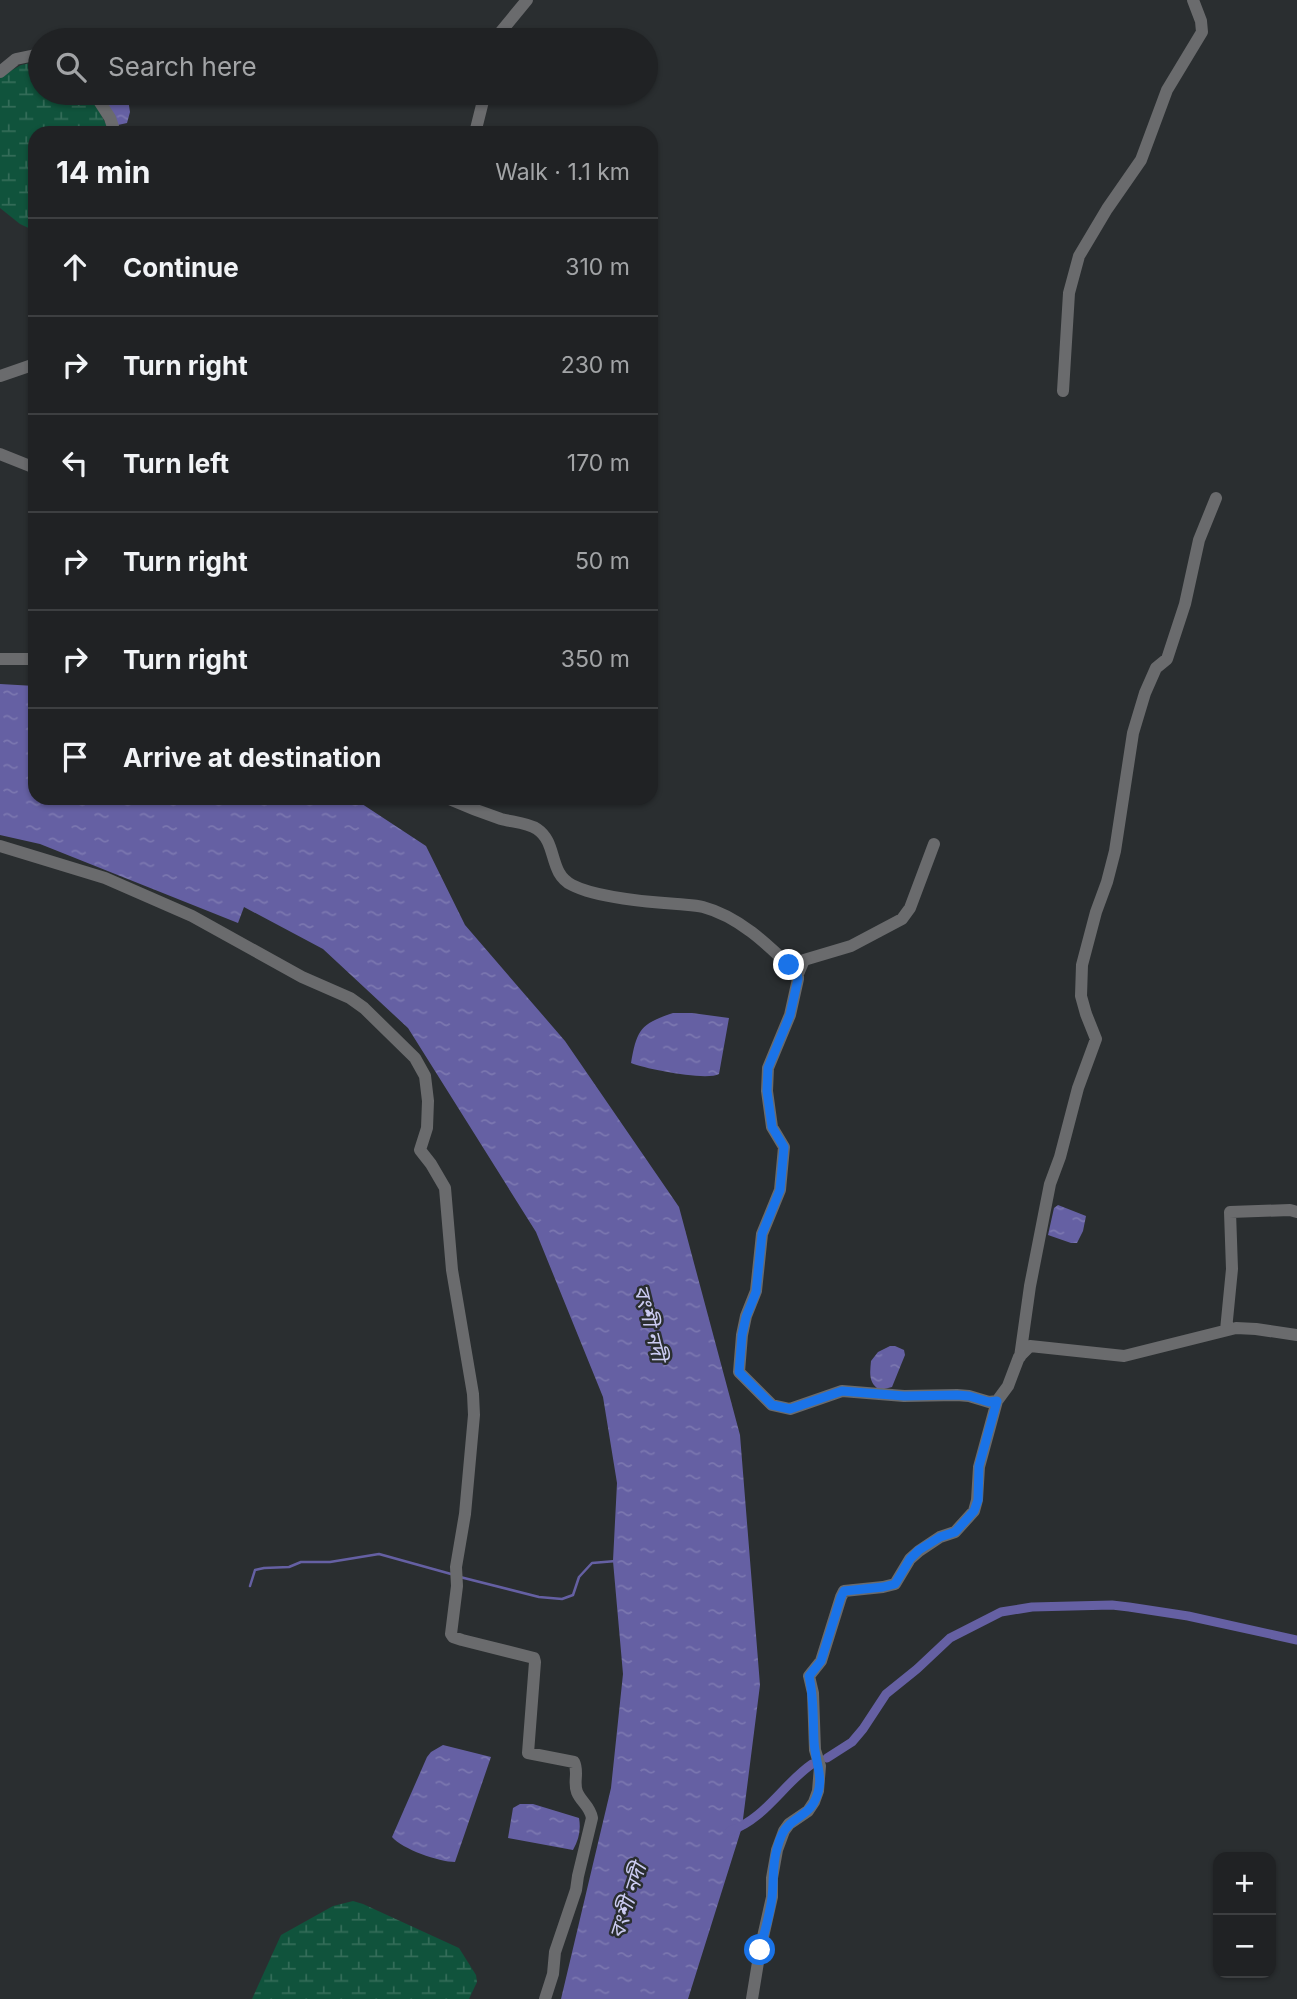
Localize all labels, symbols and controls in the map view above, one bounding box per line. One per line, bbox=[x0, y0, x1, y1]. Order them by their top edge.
search box bbox=[28, 28, 658, 105]
icon: search bbox=[52, 48, 90, 86]
text: Search here bbox=[108, 51, 257, 82]
text: 14 min bbox=[56, 154, 151, 190]
text: Walk · 1.1 km bbox=[495, 158, 630, 186]
icon: ahead bbox=[56, 248, 94, 286]
text: Continue bbox=[123, 252, 239, 283]
text: 310 m bbox=[565, 253, 630, 281]
icon: right bbox=[56, 346, 94, 384]
text: Turn right bbox=[123, 350, 248, 381]
text: 230 m bbox=[561, 351, 630, 379]
icon: left bbox=[56, 444, 94, 482]
text: Turn left bbox=[123, 448, 229, 479]
text: 170 m bbox=[567, 449, 630, 477]
icon: right bbox=[56, 542, 94, 580]
text: Turn right bbox=[123, 546, 248, 577]
text: 50 m bbox=[575, 547, 630, 575]
icon: right bbox=[56, 640, 94, 678]
text: Turn right bbox=[123, 644, 248, 675]
text: 350 m bbox=[561, 645, 630, 673]
icon: arrive bbox=[56, 738, 94, 776]
text: Arrive at destination bbox=[123, 742, 382, 773]
route end bbox=[773, 949, 804, 980]
water label: বংশী নদী bbox=[629, 1282, 673, 1368]
map controls bbox=[1213, 1852, 1276, 1978]
button: + bbox=[1213, 1852, 1276, 1915]
water label: বংশী নদী bbox=[604, 1856, 653, 1941]
button: − bbox=[1213, 1915, 1276, 1978]
route start bbox=[744, 1934, 775, 1965]

